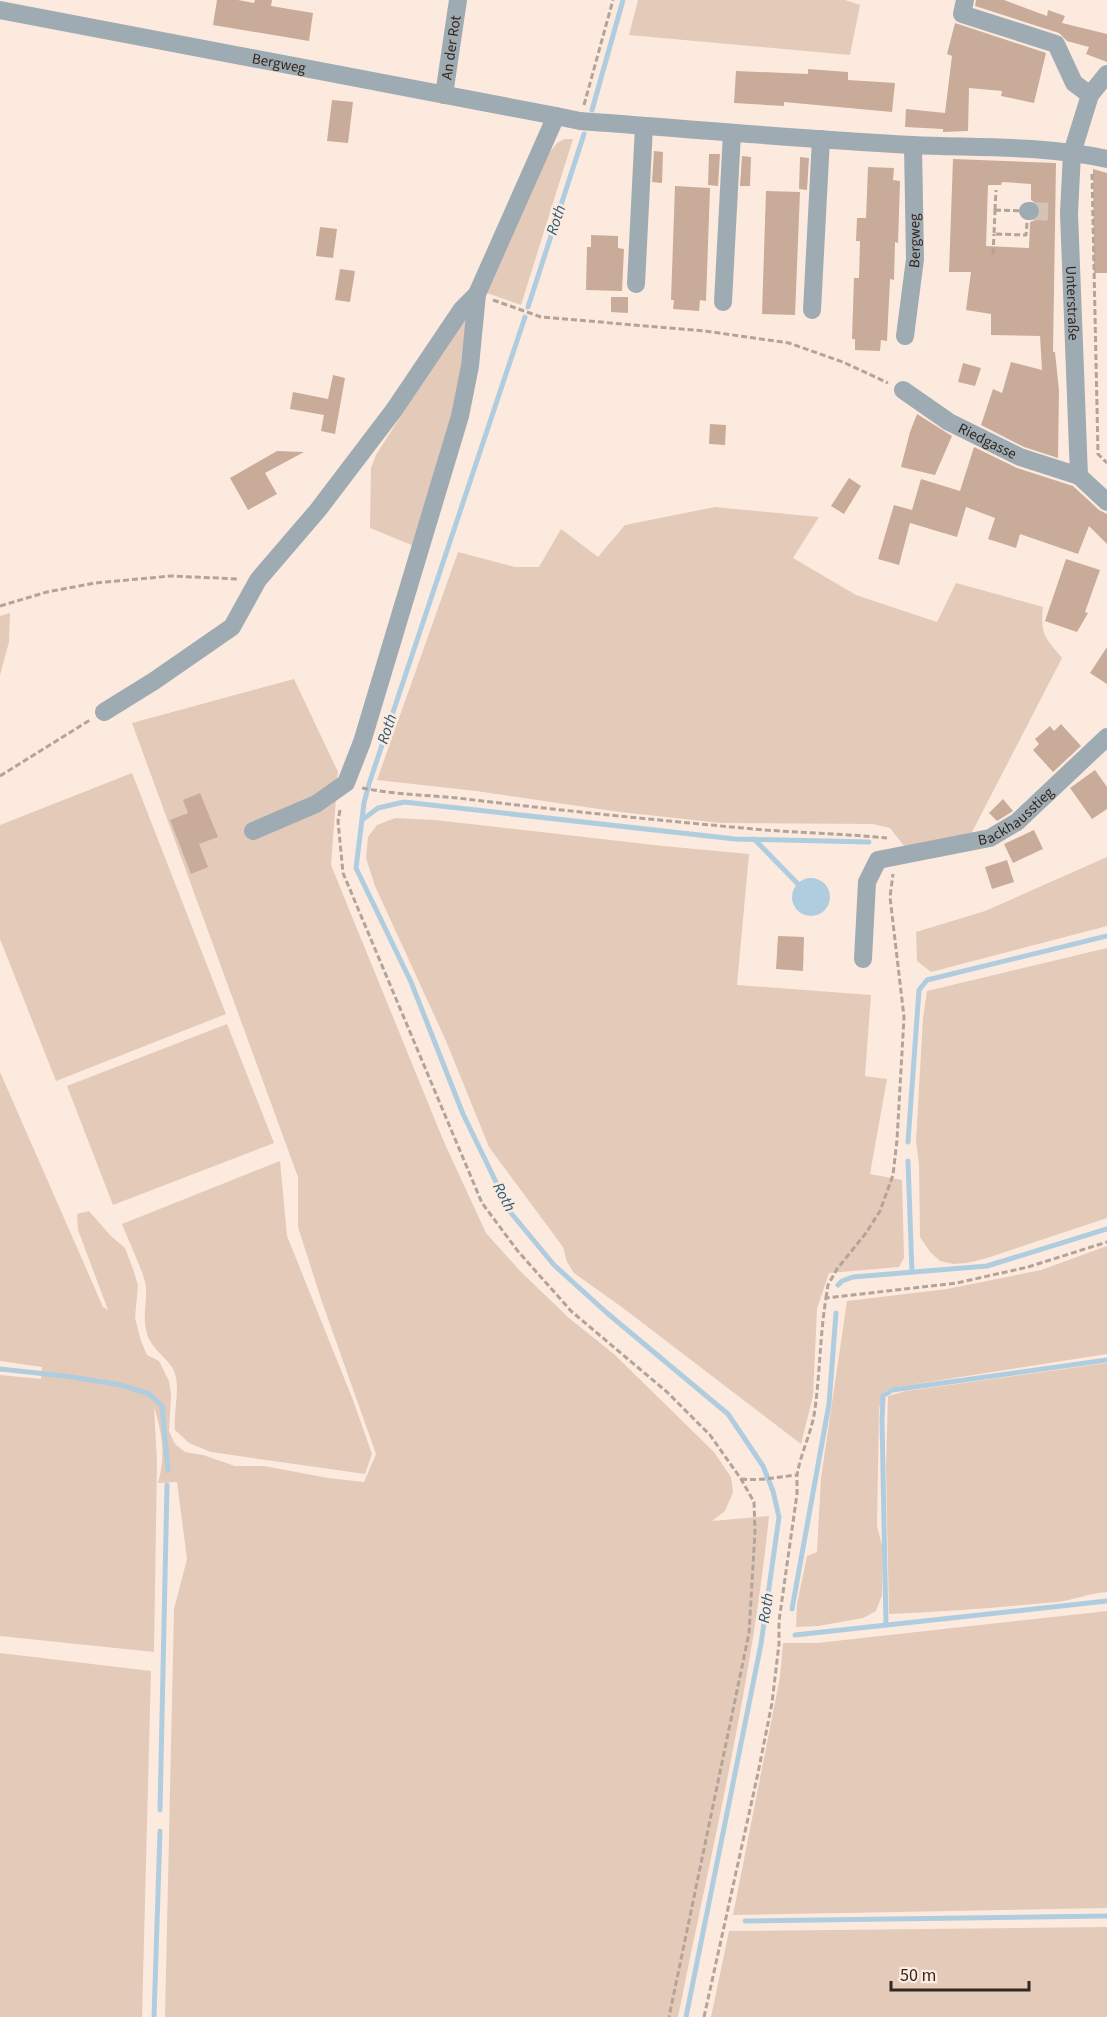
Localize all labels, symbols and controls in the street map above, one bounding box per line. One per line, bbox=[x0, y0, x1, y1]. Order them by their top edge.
street label: An der Rot bbox=[436, 14, 466, 81]
street label: Bergweg bbox=[250, 48, 308, 79]
water label: Roth bbox=[541, 202, 571, 238]
street label: Bergweg bbox=[903, 213, 925, 269]
street label: Unterstraße bbox=[1061, 265, 1084, 341]
street label: Riedgasse bbox=[955, 418, 1020, 464]
water label: Roth bbox=[372, 711, 402, 747]
street label: Backhausstieg bbox=[976, 782, 1059, 851]
water label: Roth bbox=[487, 1178, 521, 1216]
water label: Roth bbox=[753, 1591, 779, 1625]
scale bar bbox=[891, 1954, 1029, 1992]
text: 50 m bbox=[900, 1963, 936, 1988]

